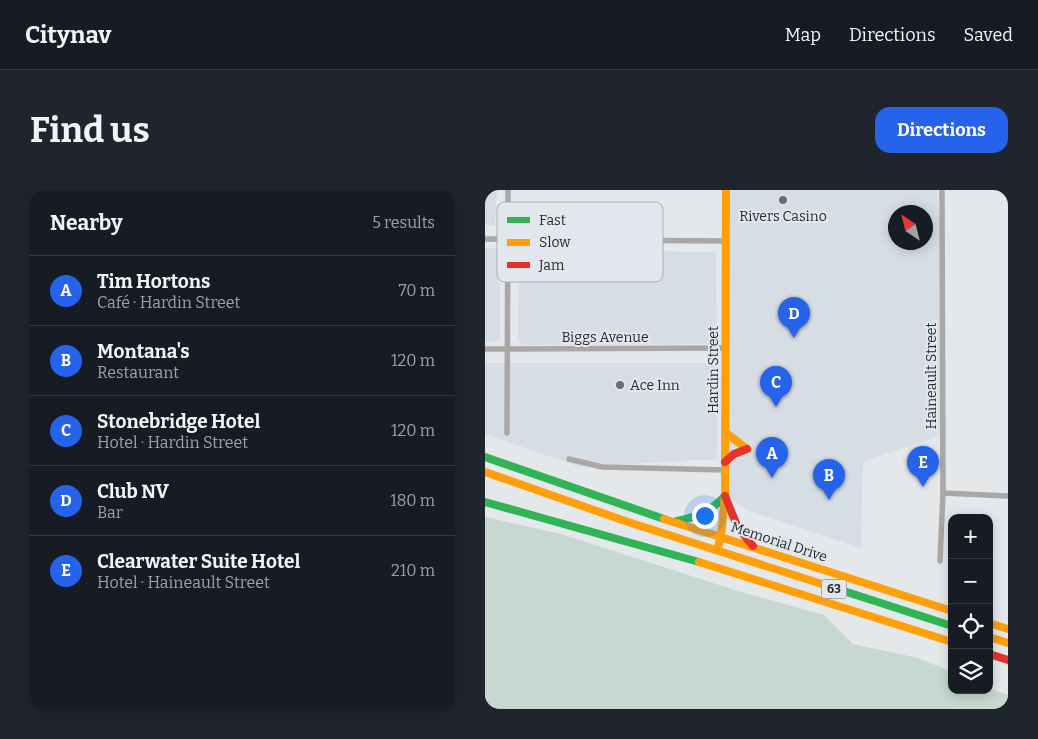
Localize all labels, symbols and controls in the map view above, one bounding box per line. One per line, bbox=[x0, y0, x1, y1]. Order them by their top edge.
text: Citynav bbox=[25, 21, 111, 49]
text: Map bbox=[785, 24, 821, 46]
text: Directions bbox=[849, 24, 936, 46]
text: Saved bbox=[964, 24, 1013, 46]
button: Directions bbox=[875, 107, 1008, 153]
text: Find us bbox=[30, 109, 150, 151]
marker: Rivers Casino bbox=[777, 194, 789, 206]
legend bbox=[497, 202, 663, 282]
north arrow bbox=[888, 205, 933, 250]
place label: Rivers Casino bbox=[739, 208, 827, 225]
text: Nearby bbox=[50, 210, 123, 236]
text: Fast bbox=[539, 212, 566, 229]
text: 5 results bbox=[372, 213, 435, 232]
text: Slow bbox=[539, 234, 571, 251]
text: Jam bbox=[538, 257, 565, 274]
text: Tim Hortons bbox=[97, 270, 210, 293]
text: A bbox=[60, 281, 72, 300]
text: 70 m bbox=[399, 281, 435, 300]
text: Café · Hardin Street bbox=[97, 293, 240, 312]
pin: D bbox=[778, 297, 810, 338]
street label: Haineault Street bbox=[923, 322, 940, 430]
street label: Hardin Street bbox=[705, 326, 722, 414]
street label: Biggs Avenue bbox=[561, 329, 649, 346]
text: Montana's bbox=[97, 340, 190, 363]
text: B bbox=[61, 351, 71, 370]
text: 120 m bbox=[391, 351, 435, 370]
text: Restaurant bbox=[97, 363, 179, 382]
pin: C bbox=[760, 366, 792, 407]
place label: Ace Inn bbox=[630, 377, 680, 394]
marker: Ace Inn bbox=[614, 379, 626, 391]
text: Stonebridge Hotel bbox=[97, 410, 260, 433]
text: C bbox=[61, 421, 71, 440]
text: 120 m bbox=[391, 421, 435, 440]
text: Hotel · Hardin Street bbox=[97, 433, 248, 452]
pin: A bbox=[756, 437, 788, 478]
pin: E bbox=[907, 446, 939, 487]
pin: B bbox=[813, 459, 845, 500]
text: Club NV bbox=[97, 480, 169, 503]
text: D bbox=[60, 491, 72, 510]
text: 180 m bbox=[390, 491, 435, 510]
text: Bar bbox=[97, 503, 123, 522]
your location bbox=[692, 503, 718, 529]
map controls bbox=[948, 514, 993, 694]
button: + bbox=[948, 514, 993, 559]
street label: Memorial Drive bbox=[729, 518, 829, 566]
text: Clearwater Suite Hotel bbox=[97, 550, 300, 573]
button: − bbox=[948, 559, 993, 604]
text: E bbox=[61, 561, 71, 580]
text: 210 m bbox=[391, 561, 435, 580]
text: Hotel · Haineault Street bbox=[97, 573, 270, 592]
road number: 63 bbox=[821, 579, 847, 598]
button: locate bbox=[948, 604, 993, 649]
button: layers bbox=[948, 649, 993, 694]

